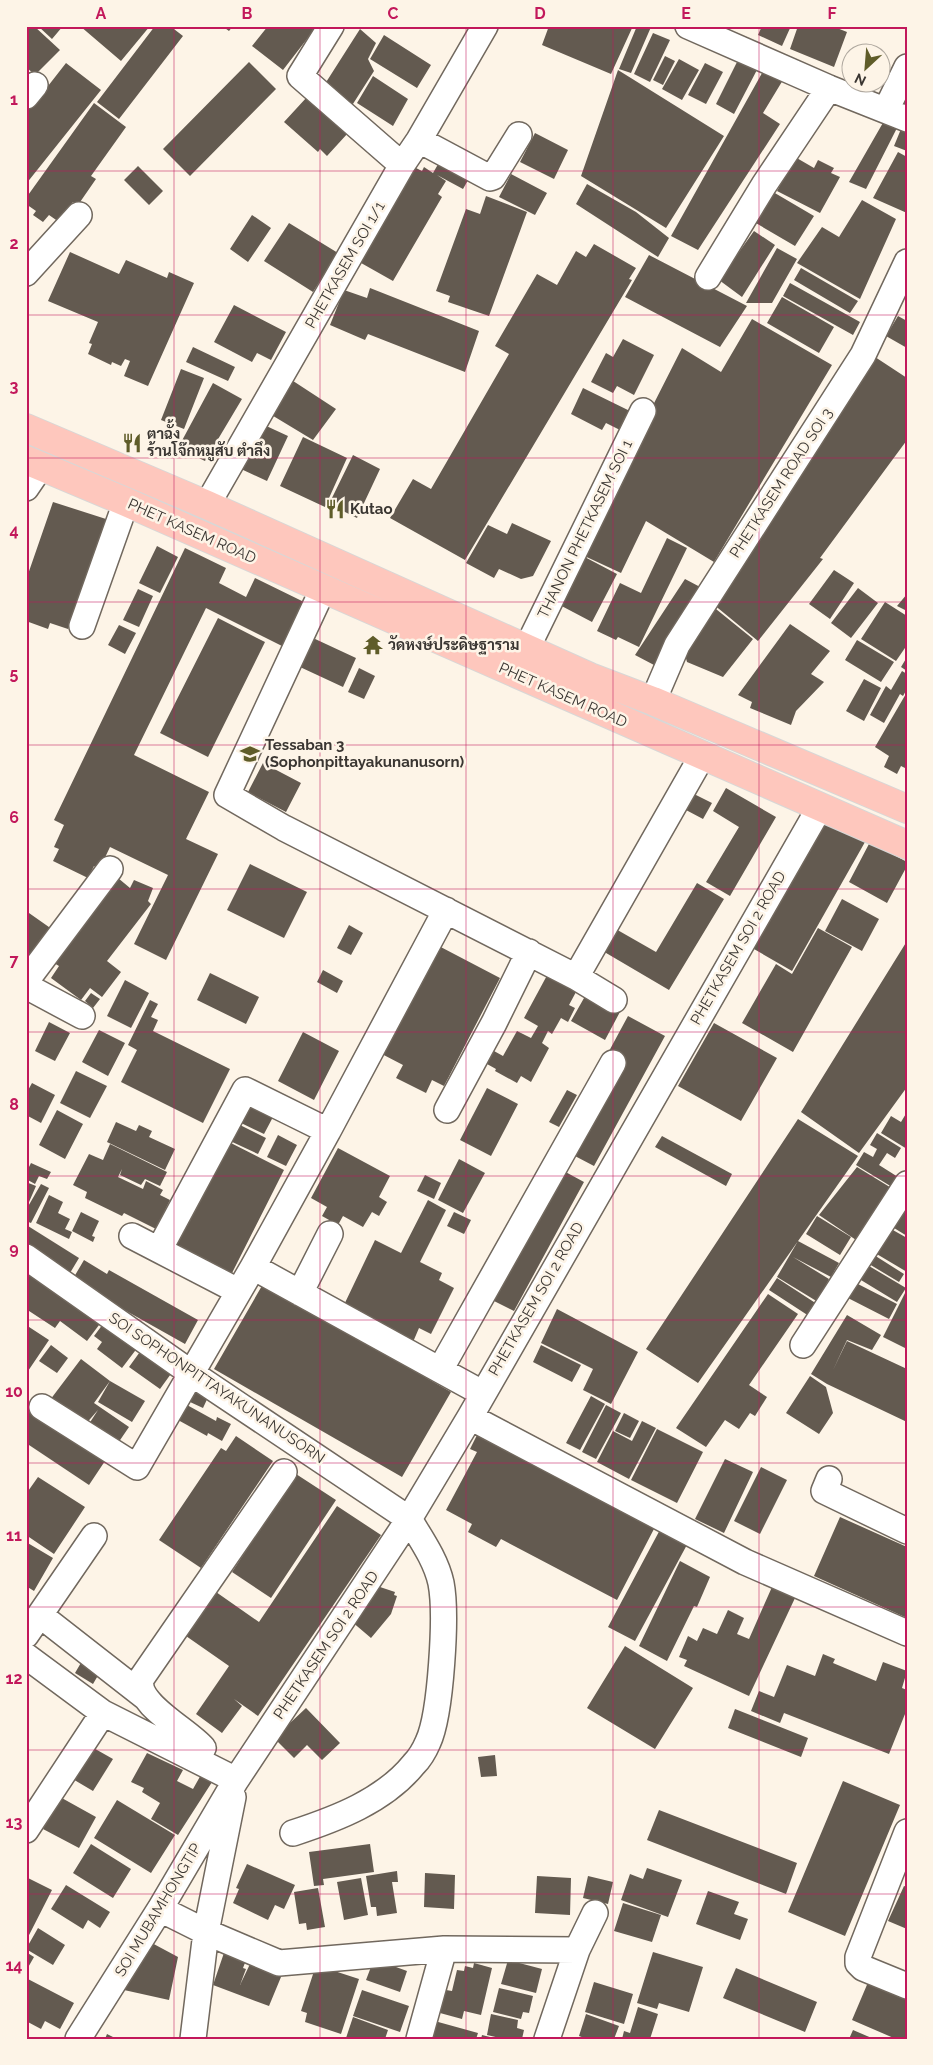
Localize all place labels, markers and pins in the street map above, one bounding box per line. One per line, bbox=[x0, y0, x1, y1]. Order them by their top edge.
place label: ตาฉั้ง ร้านโจ๊กหมูสับ ตำลึง bbox=[147, 419, 270, 462]
restaurant icon: ตาฉั้ง ร้านโจ๊กหมูสับ ตำลึง bbox=[121, 432, 143, 454]
restaurant icon: Kutao bbox=[324, 498, 346, 520]
place label: Kutao bbox=[350, 500, 392, 518]
temple icon: วัดหงษ์ประดิษฐาราม bbox=[362, 634, 384, 656]
place label: วัดหงษ์ประดิษฐาราม bbox=[388, 635, 519, 655]
place label: Tessaban 3 (Sophonpittayakunanusorn) bbox=[265, 736, 464, 771]
school or university icon: Tessaban 3 (Sophonpittayakunanusorn) bbox=[239, 743, 261, 765]

